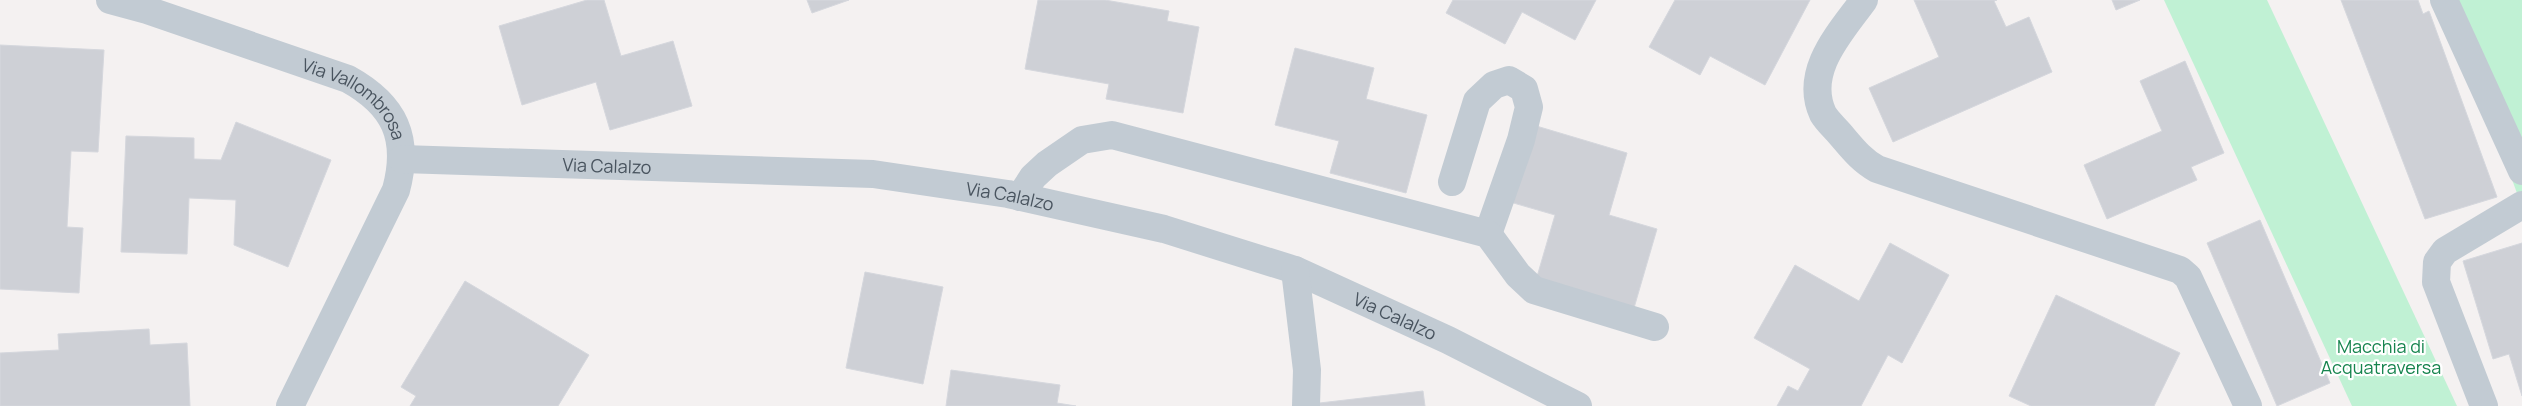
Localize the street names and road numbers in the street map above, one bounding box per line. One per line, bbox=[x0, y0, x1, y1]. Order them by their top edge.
street label: Via Vallombrosa bbox=[299, 52, 411, 142]
street label: Via Calalzo bbox=[562, 152, 652, 179]
street label: Via Calalzo bbox=[964, 176, 1056, 216]
street label: Via Calalzo bbox=[1350, 286, 1441, 345]

